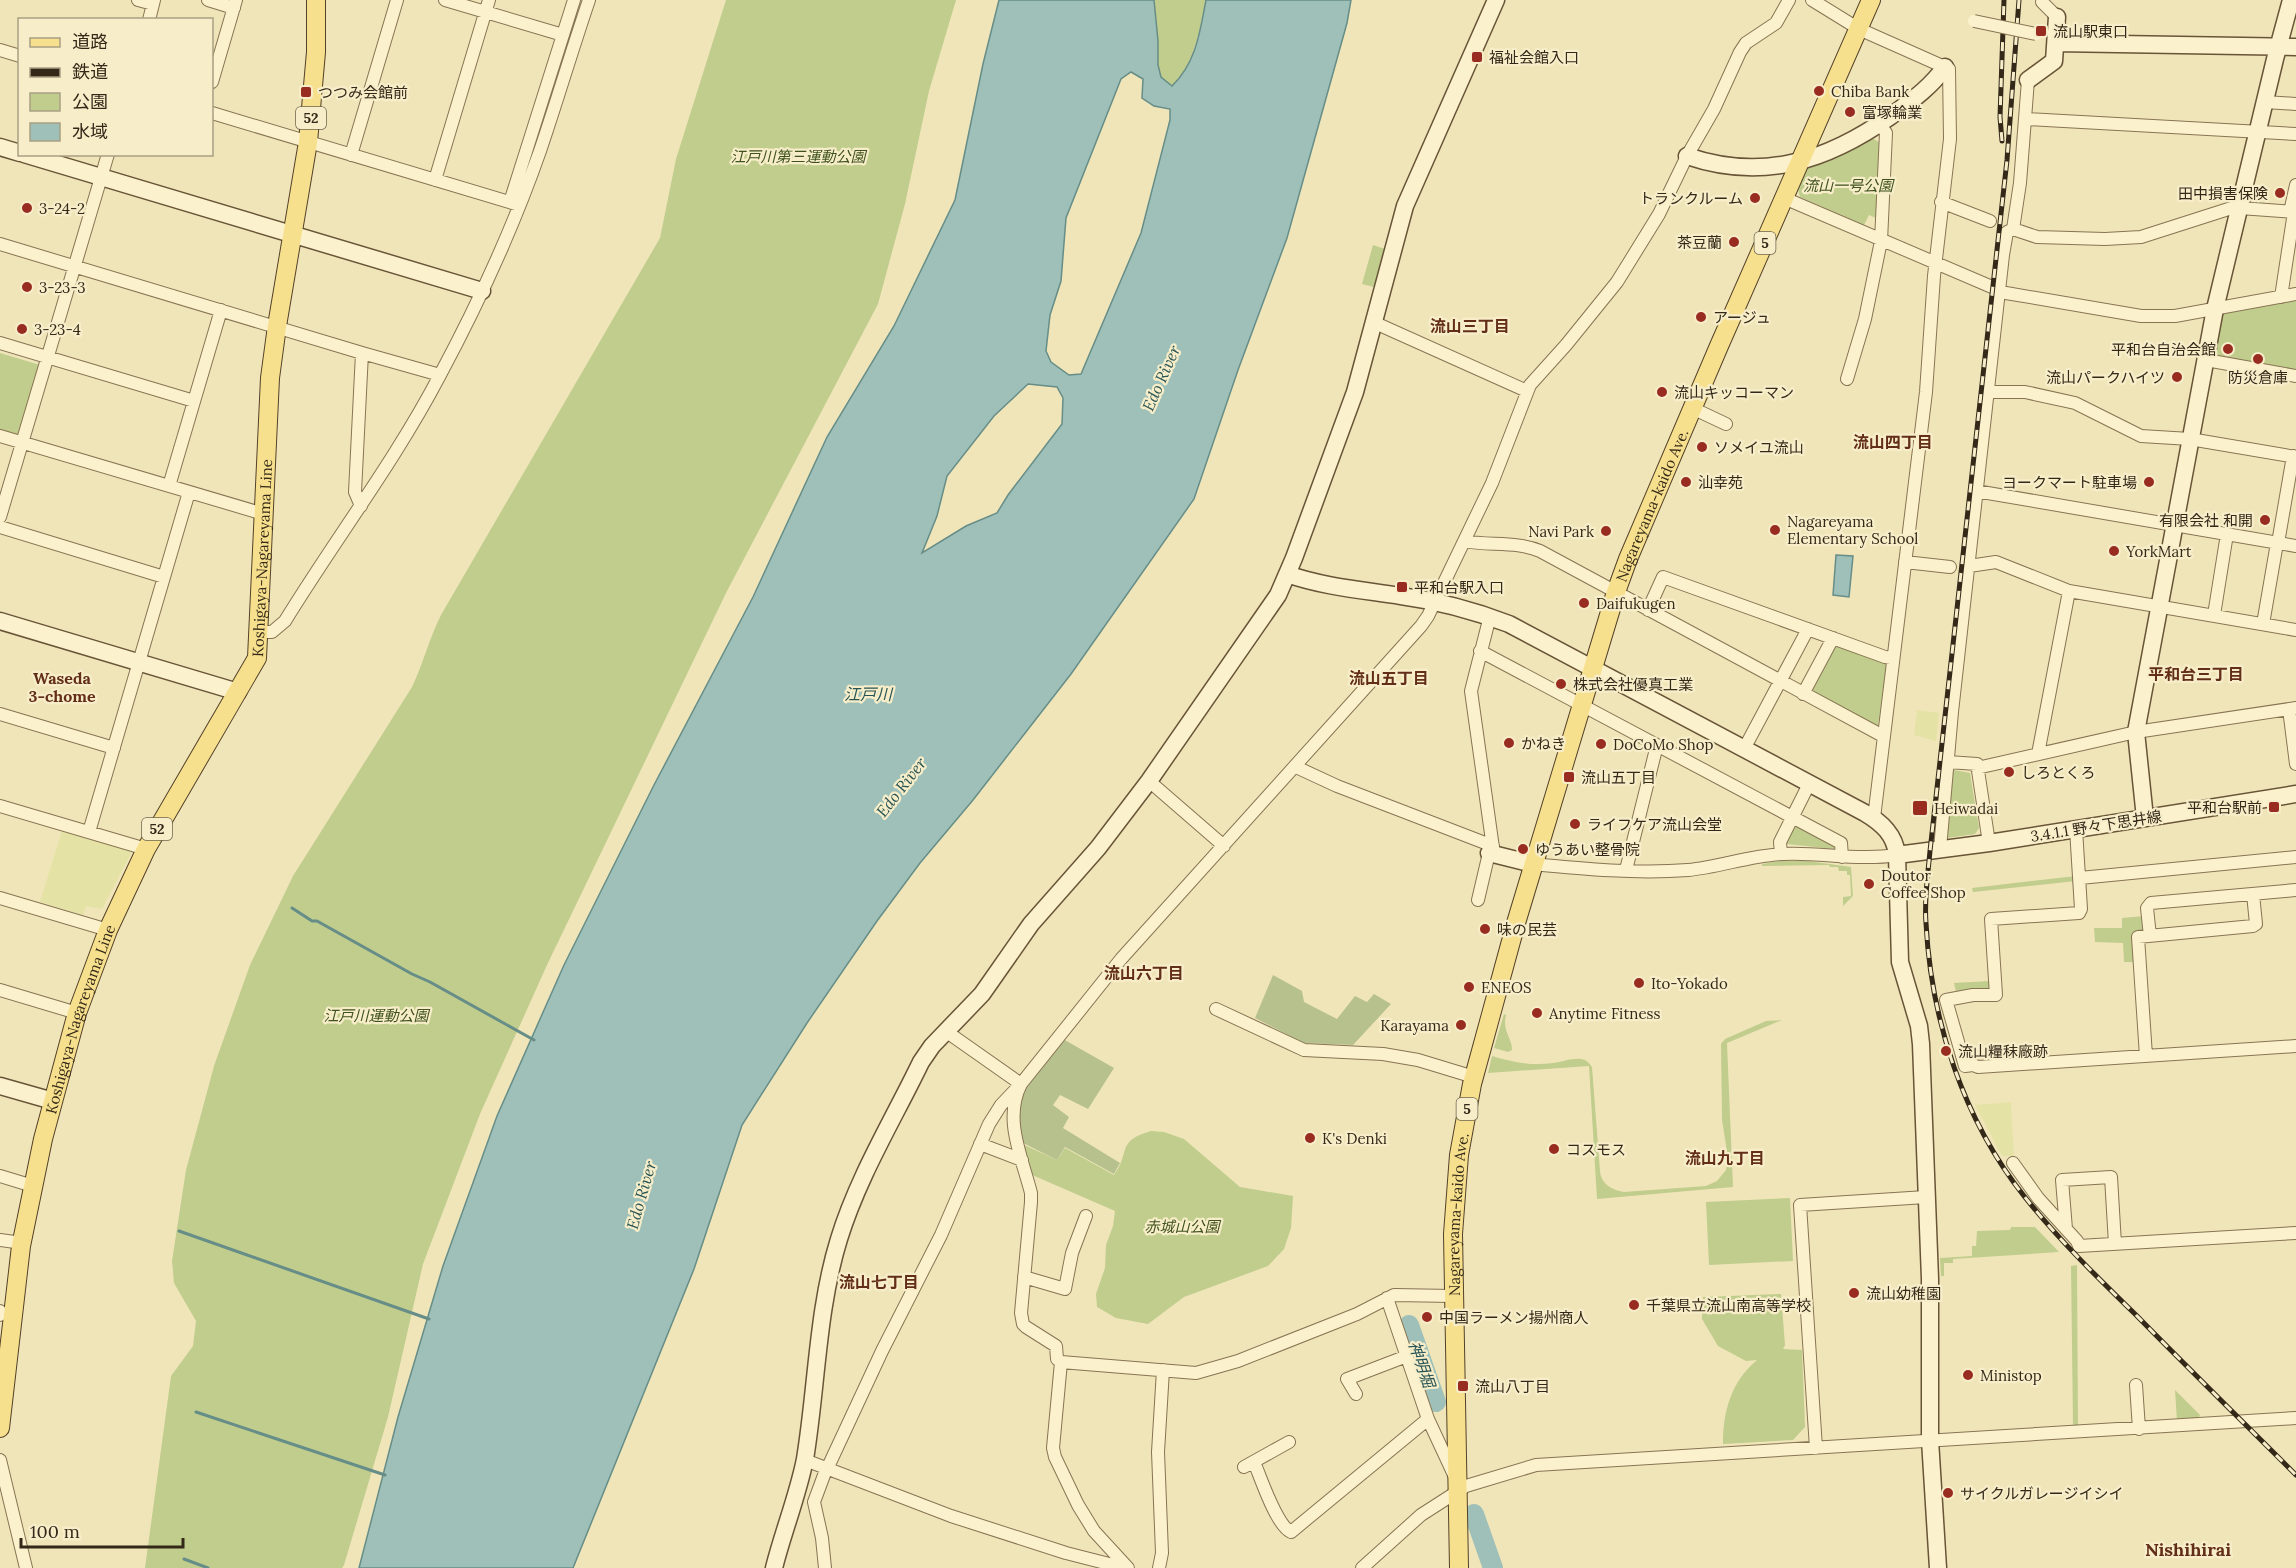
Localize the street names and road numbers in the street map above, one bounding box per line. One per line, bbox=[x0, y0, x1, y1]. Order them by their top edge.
road number: 52 bbox=[296, 107, 326, 129]
road number: 5 bbox=[1754, 232, 1776, 254]
street label: Nagareyama-kaido Ave. bbox=[1611, 426, 1692, 584]
street label: Koshigaya-Nagareyama Line bbox=[248, 459, 276, 657]
street label: 3.4.1.1 野々下思井線 bbox=[2029, 806, 2163, 846]
road number: 52 bbox=[142, 818, 172, 840]
street label: Koshigaya-Nagareyama Line bbox=[41, 921, 119, 1116]
road number: 5 bbox=[1456, 1098, 1478, 1120]
street label: Nagareyama-kaido Ave. bbox=[1443, 1131, 1472, 1296]

